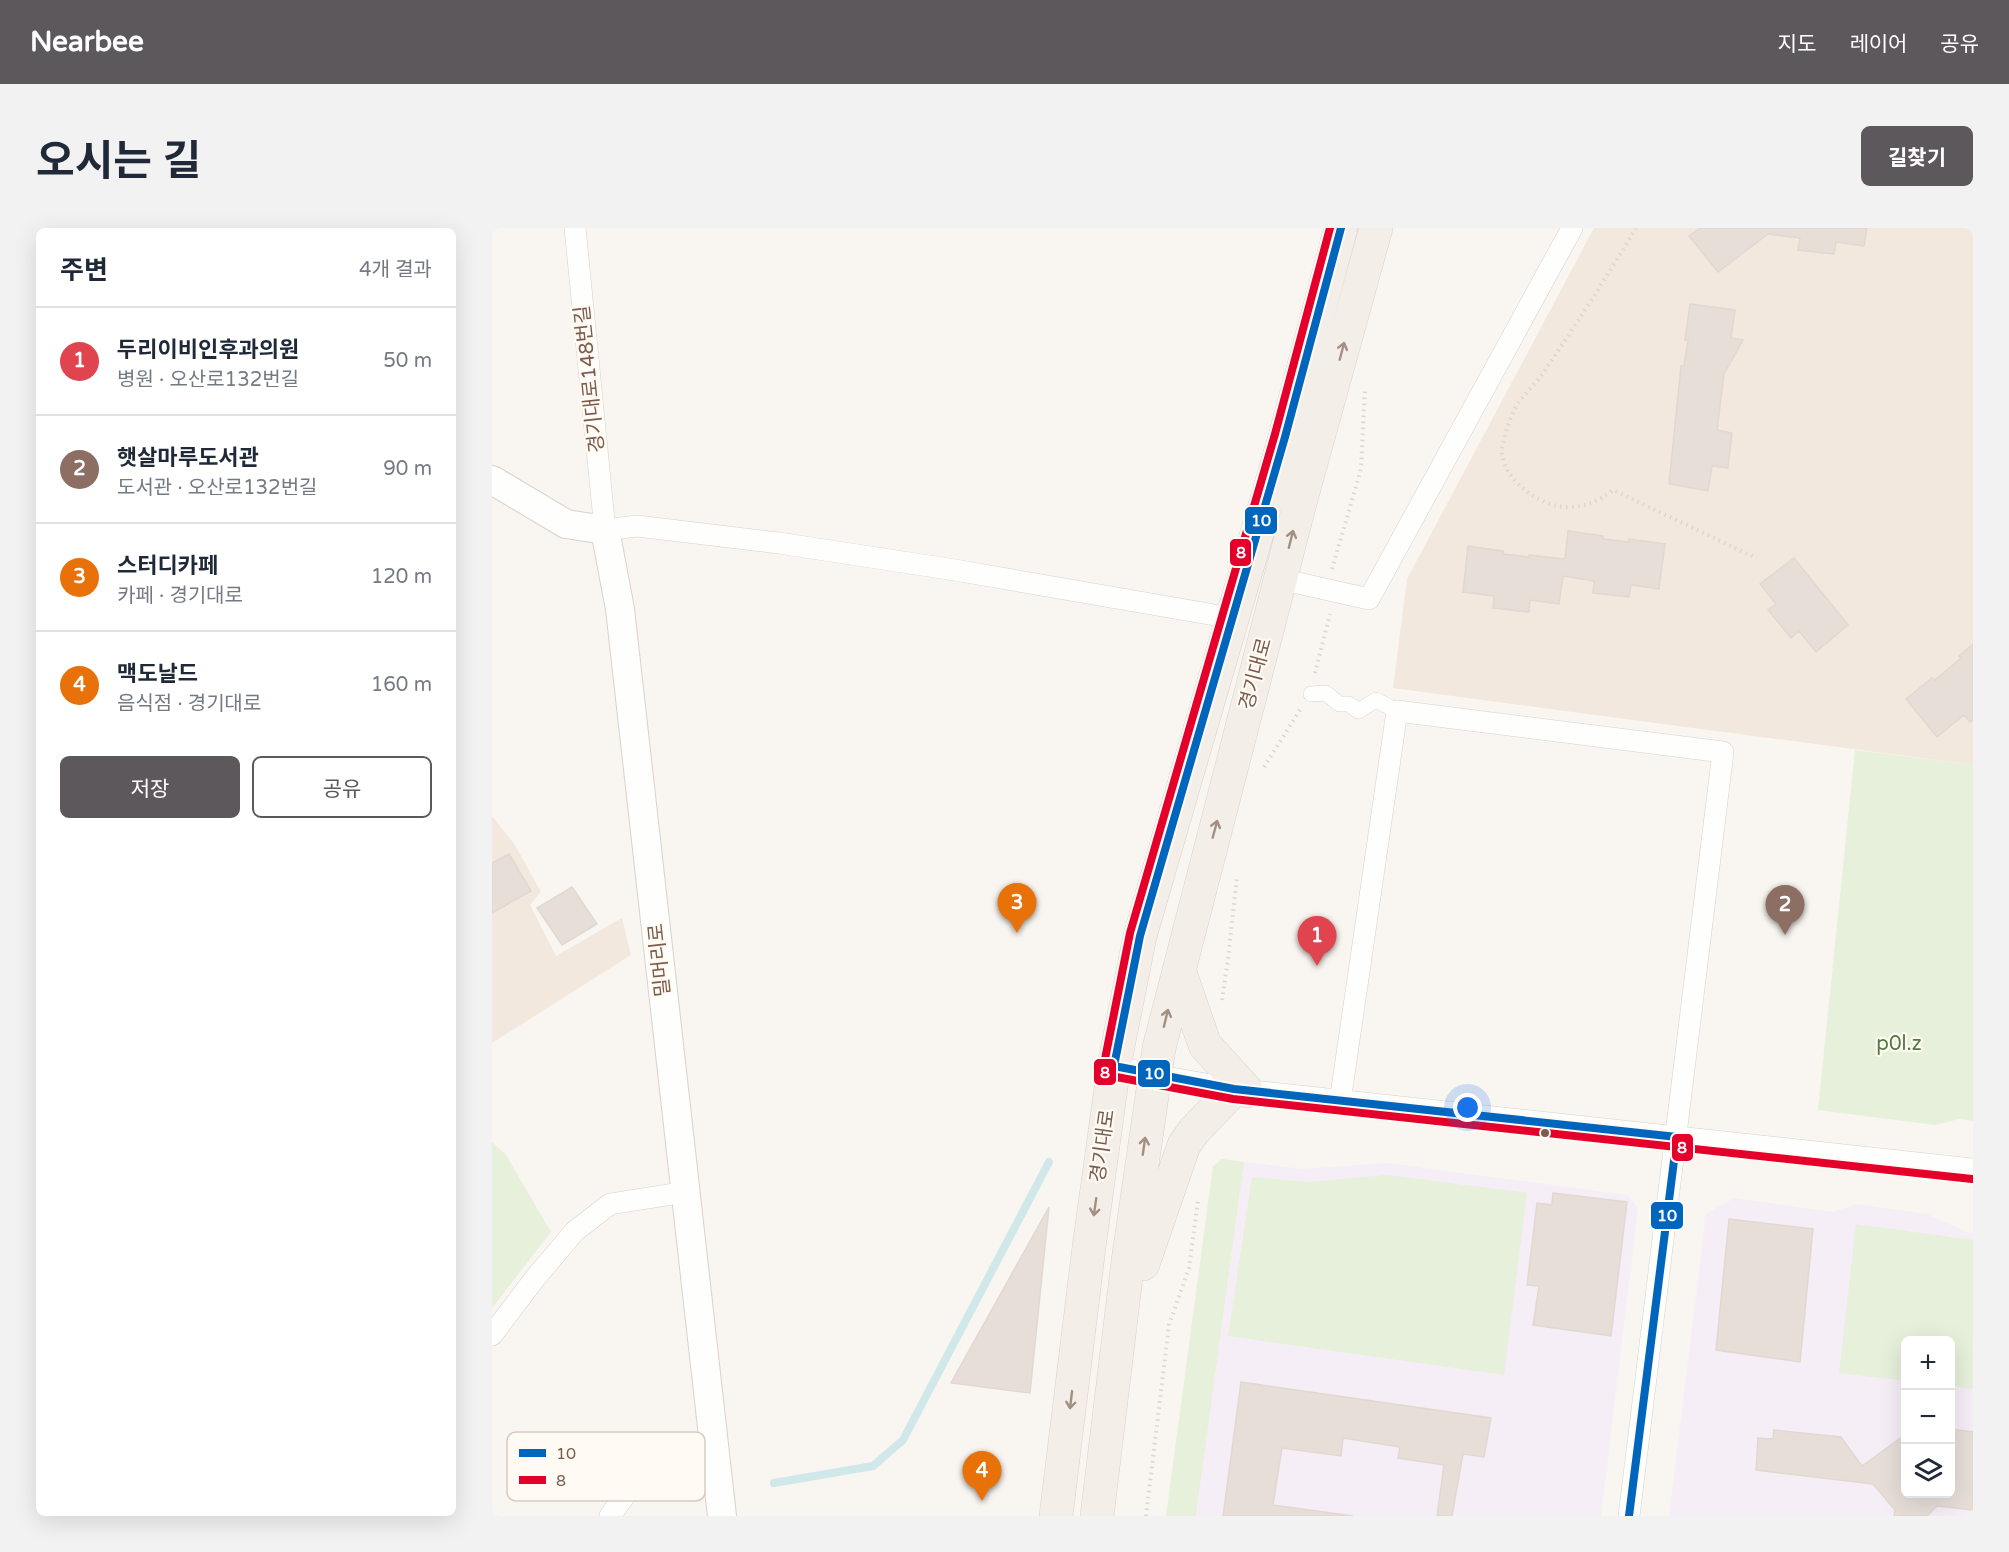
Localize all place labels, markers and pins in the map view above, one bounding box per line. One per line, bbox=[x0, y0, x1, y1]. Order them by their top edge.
pin: 3 bbox=[998, 884, 1036, 933]
pin: 2 bbox=[1766, 886, 1804, 935]
pin: 1 bbox=[1298, 916, 1336, 966]
unlabelled marker bbox=[1539, 1127, 1551, 1139]
pin: 4 bbox=[962, 1452, 1002, 1501]

